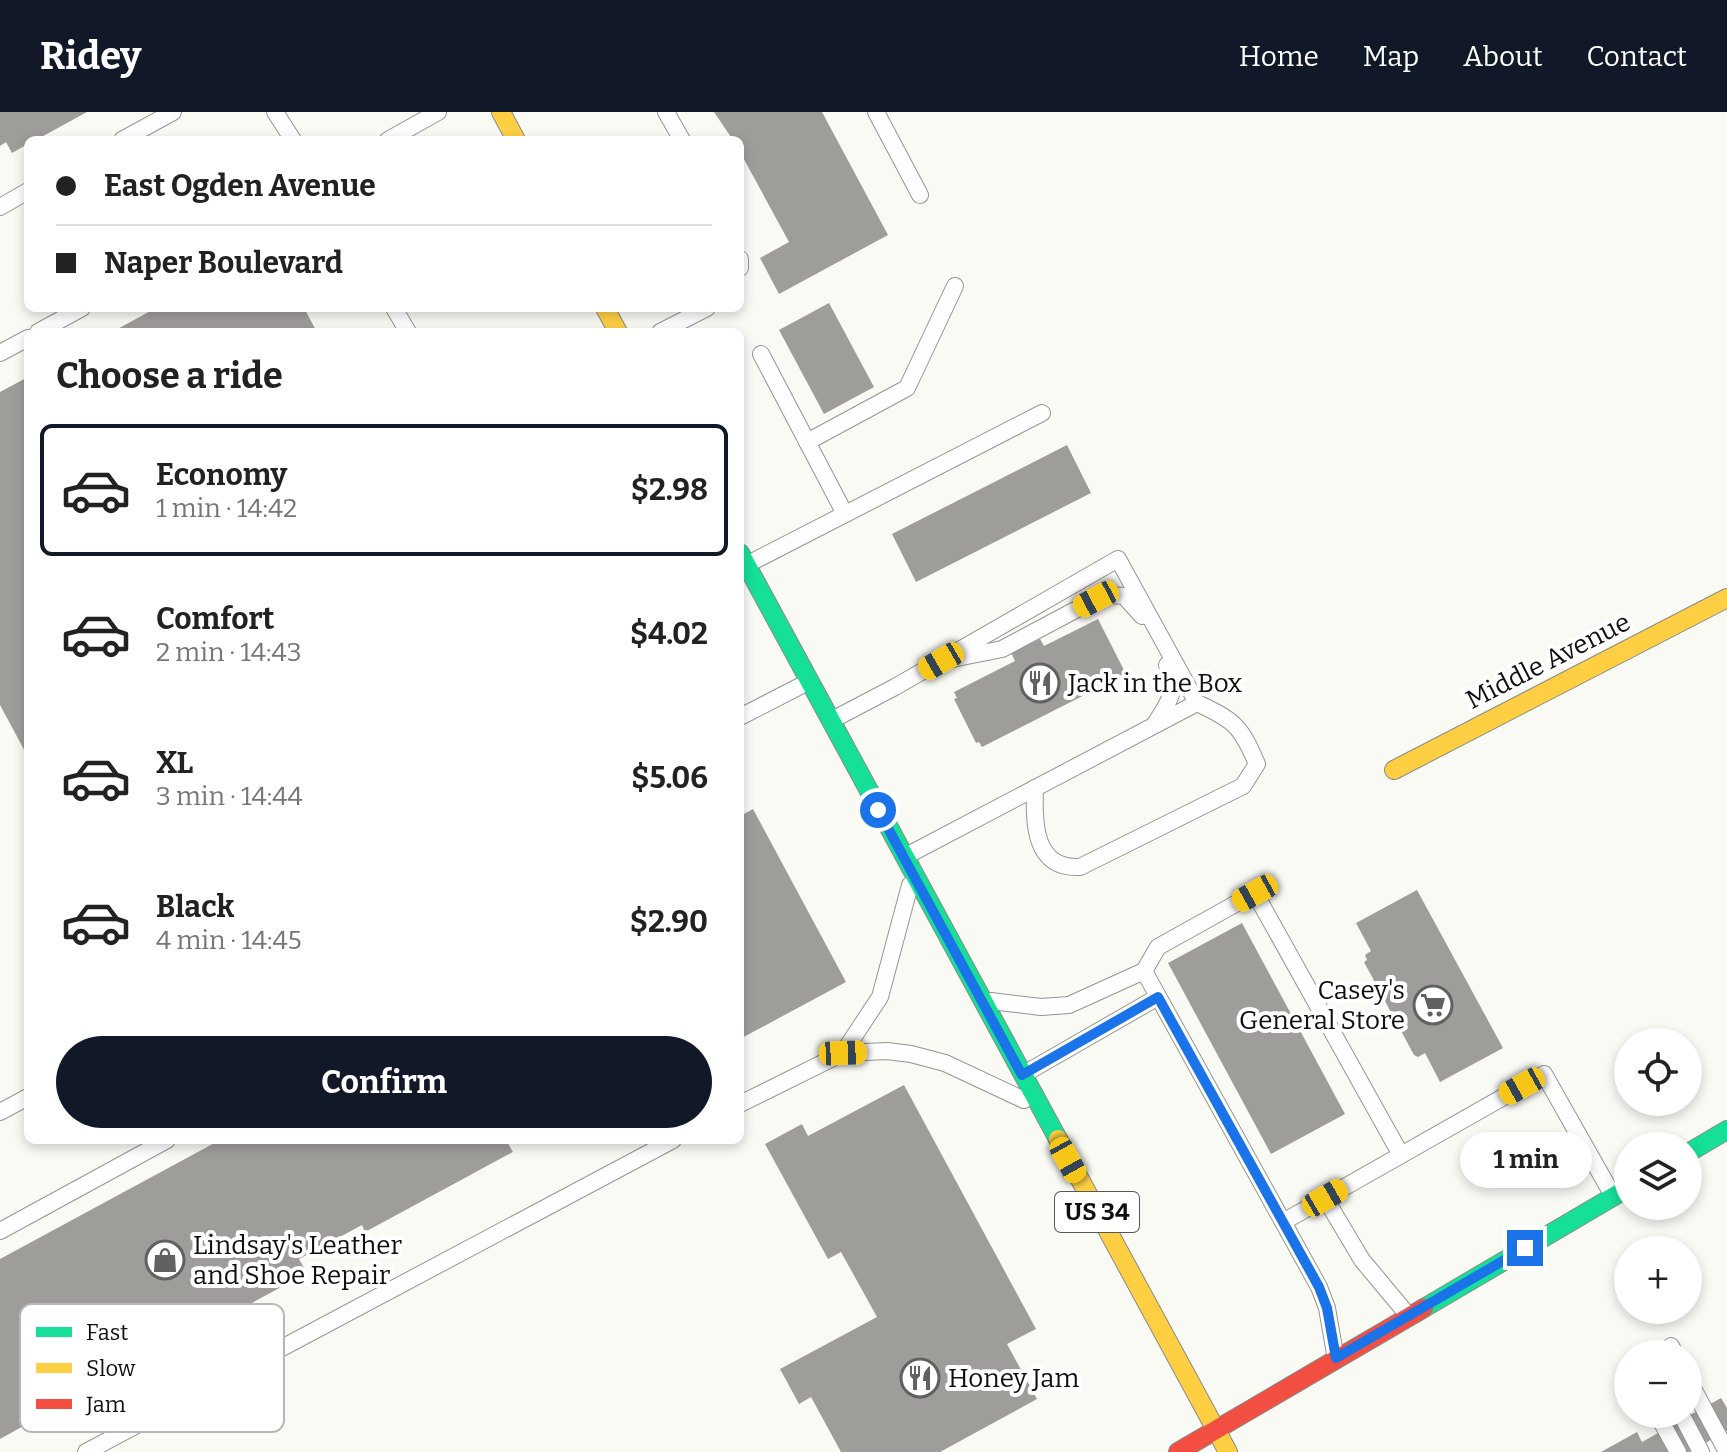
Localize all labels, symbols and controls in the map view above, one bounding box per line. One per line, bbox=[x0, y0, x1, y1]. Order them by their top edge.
text: Ridey bbox=[40, 33, 141, 79]
text: Home bbox=[1239, 40, 1319, 73]
text: Map bbox=[1363, 40, 1419, 73]
text: About bbox=[1463, 40, 1543, 73]
text: Contact bbox=[1587, 40, 1687, 73]
text: East Ogden Avenue bbox=[104, 168, 376, 204]
text: Naper Boulevard bbox=[104, 245, 343, 281]
text: Choose a ride bbox=[56, 354, 283, 398]
icon: car bbox=[60, 454, 132, 526]
text: Economy bbox=[156, 457, 287, 493]
text: $2.98 bbox=[631, 472, 708, 508]
text: 1 min · 14:42 bbox=[156, 493, 297, 524]
car bbox=[1069, 577, 1123, 621]
icon: car bbox=[60, 598, 132, 670]
text: Comfort bbox=[156, 601, 274, 637]
street label: Middle Avenue bbox=[1461, 606, 1635, 716]
text: $4.02 bbox=[630, 616, 708, 652]
text: 2 min · 14:43 bbox=[156, 637, 301, 668]
car bbox=[914, 639, 968, 683]
restaurant icon: Jack in the Box bbox=[1019, 662, 1061, 704]
place label: Jack in the Box bbox=[1067, 668, 1242, 699]
icon: car bbox=[60, 742, 132, 814]
text: XL bbox=[156, 745, 193, 781]
text: $5.06 bbox=[631, 760, 708, 796]
text: 3 min · 14:44 bbox=[156, 781, 303, 812]
route start bbox=[860, 792, 896, 828]
car bbox=[1228, 871, 1282, 915]
icon: car bbox=[60, 886, 132, 958]
text: Black bbox=[156, 889, 234, 925]
text: $2.90 bbox=[630, 904, 708, 940]
text: 4 min · 14:45 bbox=[156, 925, 302, 956]
place label: Casey's General Store bbox=[1239, 975, 1405, 1036]
supermarket icon: Casey's General Store bbox=[1412, 984, 1454, 1026]
map controls bbox=[1614, 1028, 1702, 1428]
button: locate bbox=[1614, 1028, 1702, 1116]
button: Confirm bbox=[56, 1036, 712, 1128]
car bbox=[819, 1040, 867, 1066]
car bbox=[1495, 1064, 1549, 1108]
callout: 1 min bbox=[1459, 1132, 1591, 1188]
button: layers bbox=[1614, 1132, 1702, 1220]
car bbox=[1046, 1133, 1090, 1187]
text: 1 min bbox=[1493, 1144, 1559, 1175]
car bbox=[1298, 1176, 1352, 1220]
road number: US 34 bbox=[1055, 1192, 1139, 1232]
place label: Lindsay's Leather and Shoe Repair bbox=[193, 1230, 403, 1291]
route end bbox=[1507, 1230, 1543, 1266]
button: + bbox=[1614, 1236, 1702, 1324]
shop icon: Lindsay's Leather and Shoe Repair bbox=[144, 1239, 186, 1281]
legend bbox=[20, 1304, 284, 1432]
text: Fast bbox=[86, 1319, 128, 1346]
button: − bbox=[1614, 1340, 1702, 1428]
text: Slow bbox=[86, 1355, 136, 1382]
restaurant icon: Honey Jam bbox=[899, 1357, 941, 1399]
place label: Honey Jam bbox=[948, 1363, 1080, 1394]
text: Jam bbox=[85, 1391, 126, 1418]

